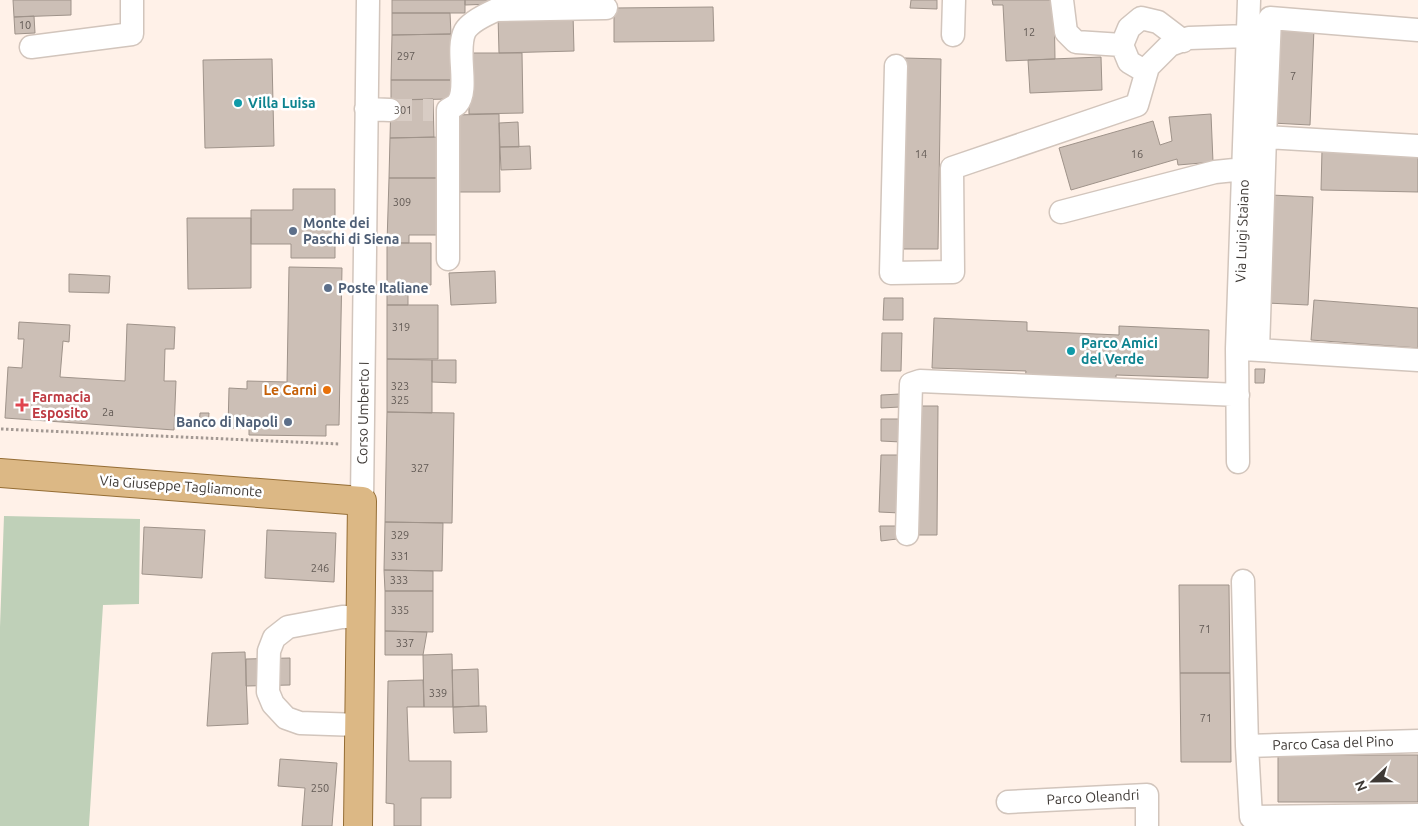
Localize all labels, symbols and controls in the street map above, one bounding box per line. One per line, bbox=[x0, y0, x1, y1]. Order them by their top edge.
house number: 10 bbox=[19, 19, 31, 31]
house number: 12 bbox=[1023, 26, 1035, 38]
house number: 297 bbox=[397, 50, 415, 62]
house number: 7 bbox=[1290, 70, 1296, 82]
place label: Villa Luisa bbox=[248, 95, 316, 111]
marker: Villa Luisa bbox=[232, 97, 244, 109]
house number: 301 bbox=[394, 104, 412, 116]
house number: 14 bbox=[915, 148, 927, 160]
house number: 16 bbox=[1131, 148, 1143, 160]
street label: Via Luigi Staiano bbox=[1232, 179, 1252, 283]
house number: 309 bbox=[393, 196, 411, 208]
place label: Monte dei Paschi di Siena bbox=[303, 215, 399, 247]
marker: Monte dei Paschi di Siena bbox=[287, 225, 299, 237]
place label: Poste Italiane bbox=[338, 280, 429, 296]
marker: Poste Italiane bbox=[322, 282, 334, 294]
house number: 319 bbox=[392, 321, 410, 333]
place label: Parco Amici del Verde bbox=[1081, 335, 1158, 367]
marker: Parco Amici del Verde bbox=[1065, 345, 1077, 357]
street label: Corso Umberto I bbox=[354, 361, 372, 465]
house number: 323 bbox=[391, 380, 409, 392]
place label: Le Carni bbox=[263, 382, 317, 398]
marker: Le Carni bbox=[321, 384, 333, 396]
place label: Farmacia Esposito bbox=[32, 389, 91, 421]
house number: 325 bbox=[391, 394, 409, 406]
marker: Farmacia Esposito bbox=[16, 399, 28, 411]
house number: 2a bbox=[102, 406, 114, 418]
place label: Banco di Napoli bbox=[176, 414, 278, 430]
marker: Banco di Napoli bbox=[282, 416, 294, 428]
house number: 327 bbox=[411, 462, 429, 474]
street label: Via Giuseppe Tagliamonte bbox=[99, 472, 263, 500]
house number: 329 bbox=[391, 529, 409, 541]
house number: 331 bbox=[391, 550, 409, 562]
house number: 246 bbox=[311, 562, 329, 574]
house number: 333 bbox=[390, 574, 408, 586]
house number: 335 bbox=[391, 604, 409, 616]
house number: 71 bbox=[1199, 623, 1211, 635]
house number: 337 bbox=[396, 637, 414, 649]
house number: 339 bbox=[429, 687, 447, 699]
house number: 71 bbox=[1200, 712, 1212, 724]
street label: Parco Casa del Pino bbox=[1272, 733, 1394, 753]
north arrow bbox=[1348, 756, 1398, 806]
text: N bbox=[1352, 778, 1370, 794]
house number: 250 bbox=[311, 782, 329, 794]
street label: Parco Oleandri bbox=[1046, 787, 1140, 807]

